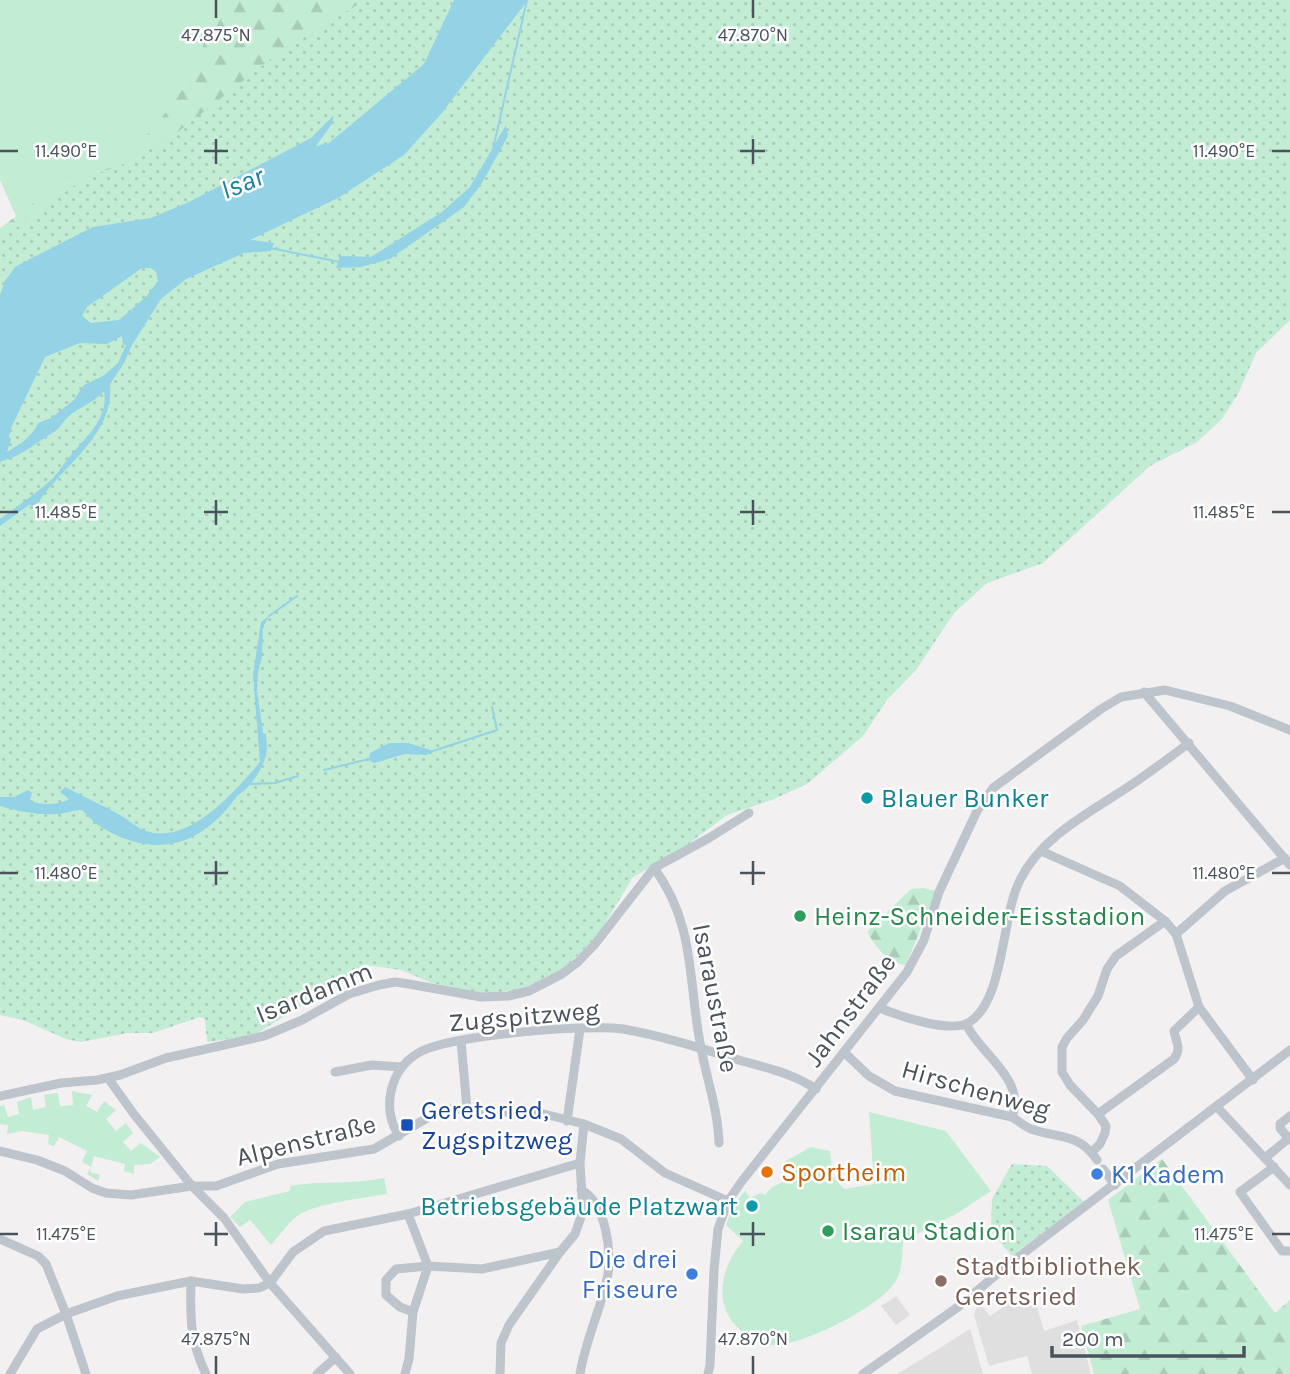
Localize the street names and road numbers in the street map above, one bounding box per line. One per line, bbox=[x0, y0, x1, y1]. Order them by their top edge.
street label: Isaraustraße bbox=[686, 921, 745, 1075]
street label: Jahnstraße bbox=[798, 948, 903, 1073]
street label: Isardamm bbox=[251, 955, 377, 1030]
street label: Zugspitzweg bbox=[447, 994, 601, 1039]
street label: Hirschenweg bbox=[898, 1053, 1054, 1126]
street label: Alpenstraße bbox=[233, 1108, 379, 1173]

